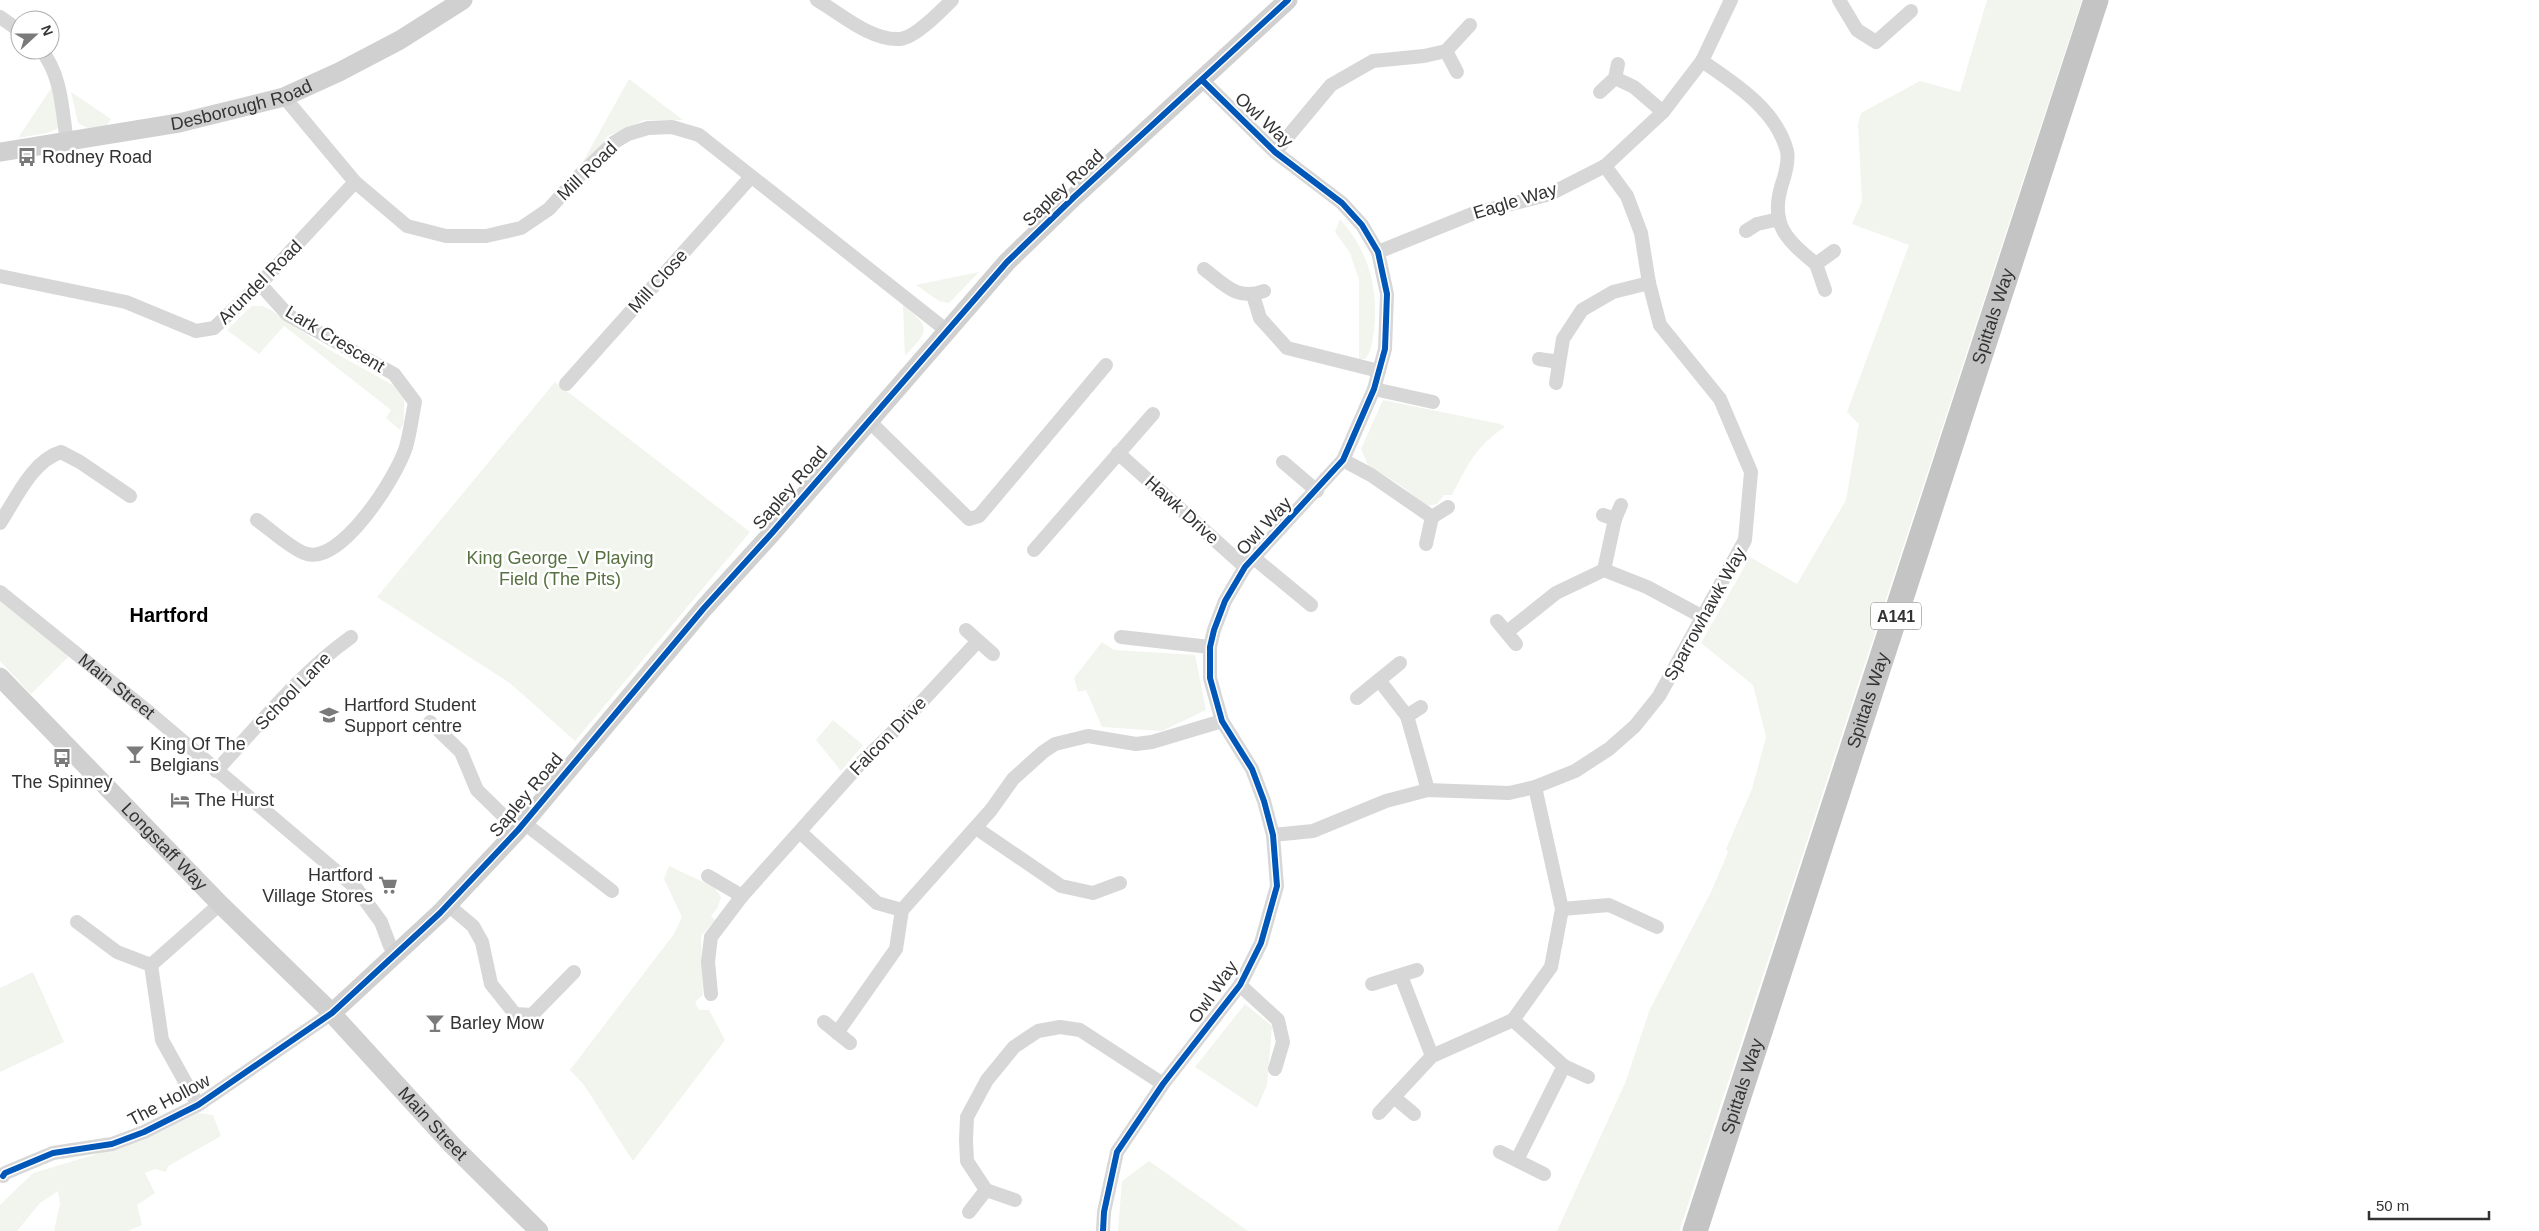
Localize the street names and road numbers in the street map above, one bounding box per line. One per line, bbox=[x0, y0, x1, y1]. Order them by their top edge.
street label: Desborough Road bbox=[169, 76, 315, 134]
street label: Owl Way bbox=[1231, 88, 1297, 152]
street label: Mill Road bbox=[553, 138, 621, 204]
street label: Sapley Road bbox=[1018, 146, 1108, 230]
street label: Eagle Way bbox=[1471, 179, 1559, 223]
street label: Arundel Road bbox=[214, 236, 306, 328]
street label: Mill Close bbox=[624, 245, 692, 317]
street label: Spittals Way bbox=[1968, 266, 2018, 367]
street label: Lark Crescent bbox=[282, 302, 388, 376]
street label: Sapley Road bbox=[749, 443, 831, 533]
street label: Hawk Drive bbox=[1141, 472, 1223, 548]
street label: Owl Way bbox=[1232, 493, 1296, 559]
street label: Sparrowhawk Way bbox=[1660, 544, 1750, 684]
road number: A141 bbox=[1871, 602, 1921, 630]
street label: School Lane bbox=[251, 648, 335, 734]
street label: Main Street bbox=[75, 650, 159, 723]
street label: Spittals Way bbox=[1843, 650, 1893, 751]
street label: Falcon Drive bbox=[846, 693, 930, 779]
street label: Sapley Road bbox=[485, 749, 567, 841]
street label: Longstaff Way bbox=[117, 799, 211, 894]
street label: Owl Way bbox=[1184, 957, 1242, 1027]
street label: Spittals Way bbox=[1717, 1036, 1767, 1137]
street label: The Hollow bbox=[125, 1070, 214, 1130]
street label: Main Street bbox=[394, 1083, 471, 1164]

